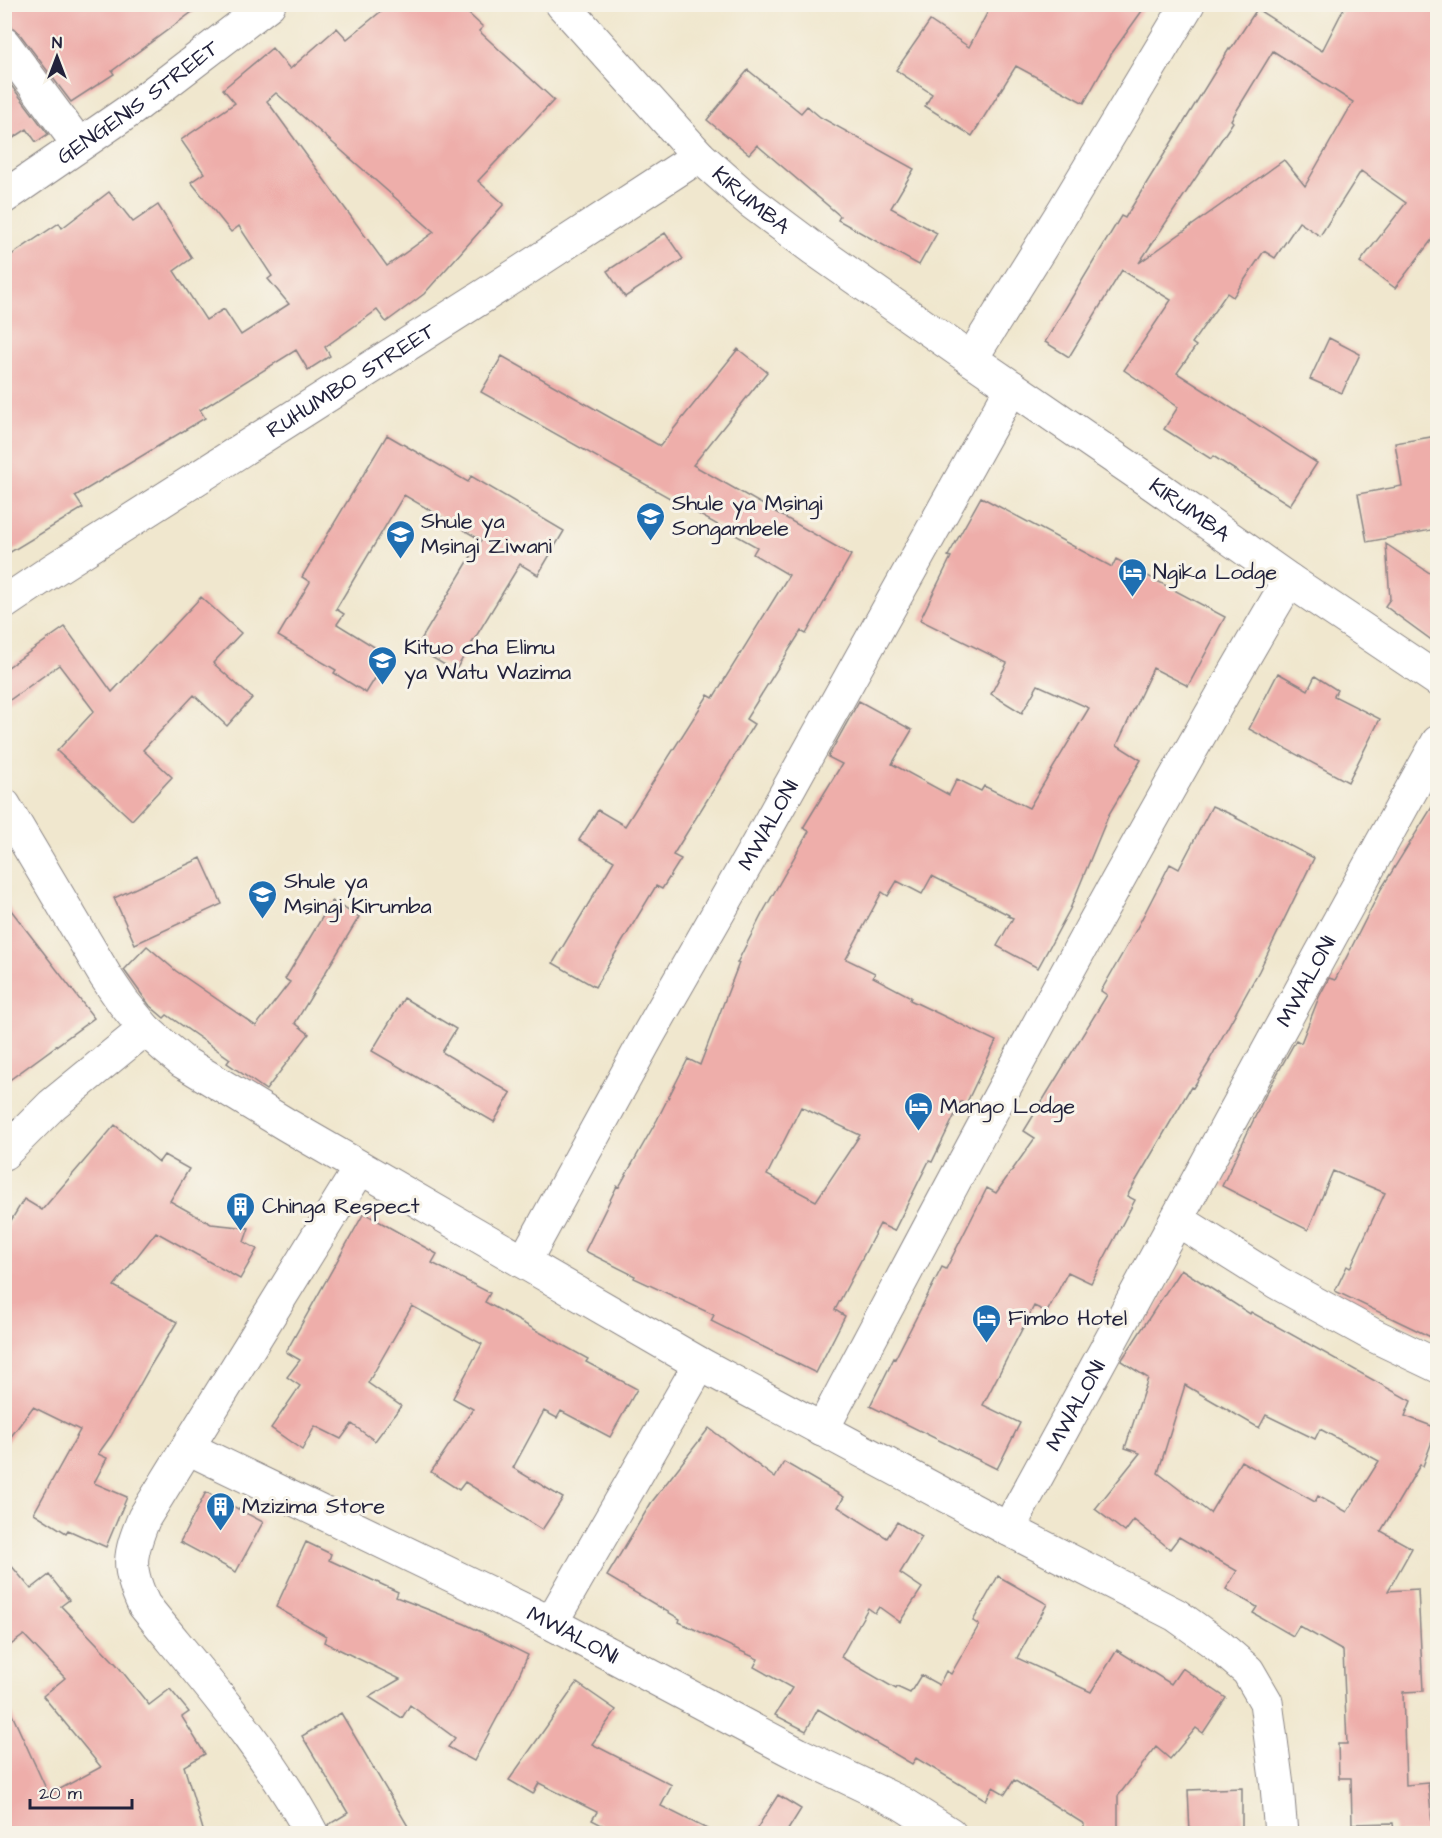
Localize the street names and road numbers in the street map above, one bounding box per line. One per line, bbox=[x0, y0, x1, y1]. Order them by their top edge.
street label: GENGENIS STREET bbox=[52, 34, 224, 170]
street label: KIRUMBA bbox=[705, 159, 797, 241]
street label: RUHUMBO STREET bbox=[260, 315, 441, 446]
street label: KIRUMBA bbox=[1143, 470, 1236, 549]
street label: MWALONI bbox=[730, 773, 806, 876]
street label: MWALONI bbox=[1269, 929, 1344, 1032]
street label: MWALONI bbox=[1038, 1354, 1113, 1457]
street label: MWALONI bbox=[522, 1598, 625, 1672]

